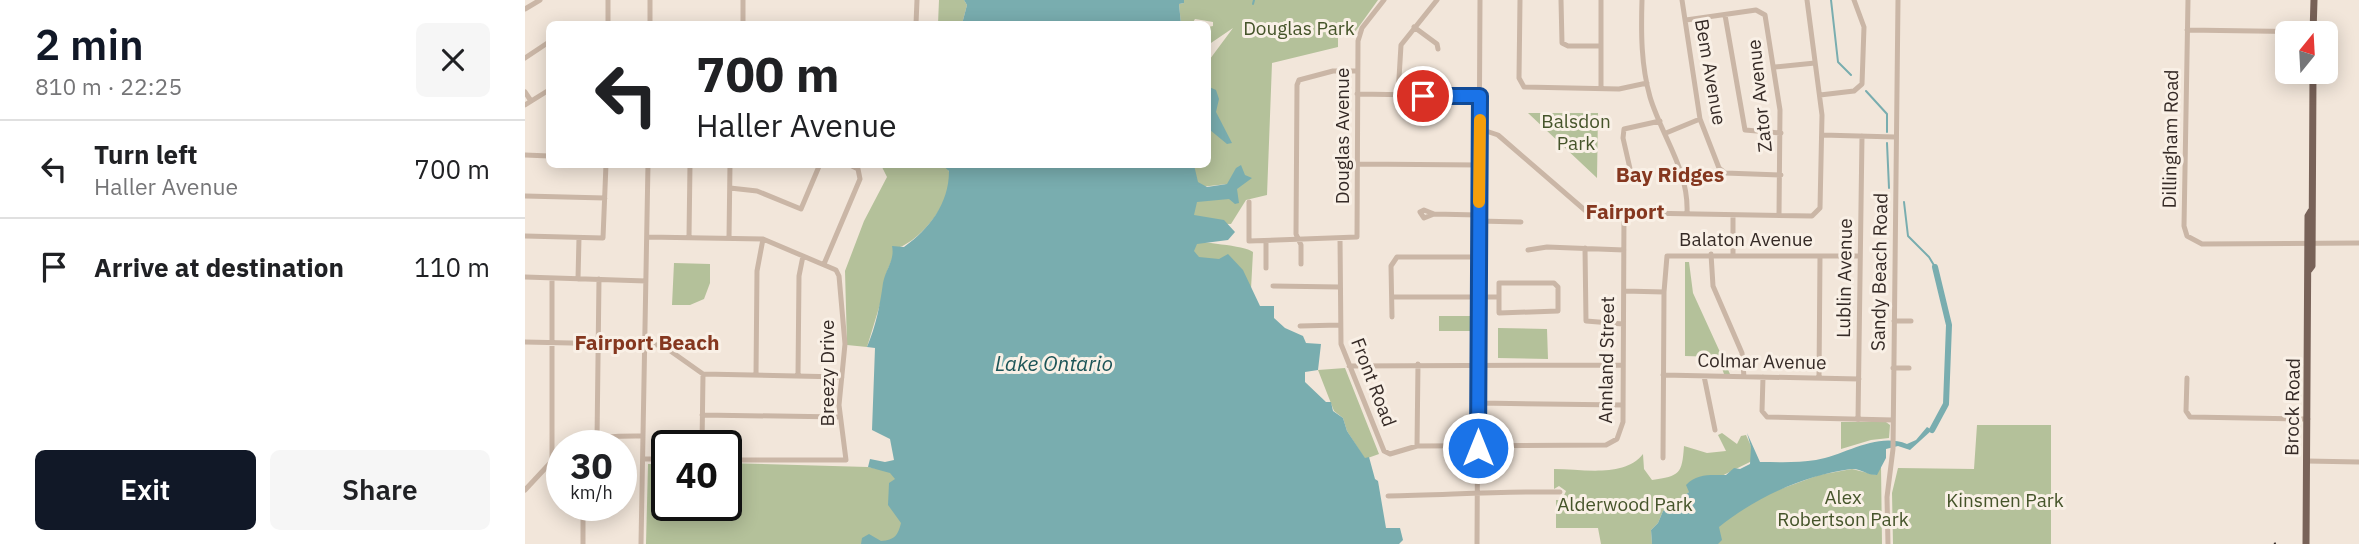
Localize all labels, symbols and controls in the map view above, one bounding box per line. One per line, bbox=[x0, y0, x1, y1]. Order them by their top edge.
park label: Douglas Park bbox=[1243, 16, 1355, 40]
text: 2 min bbox=[35, 17, 144, 72]
street label: Bem Avenue bbox=[1690, 17, 1732, 127]
north arrow bbox=[2275, 21, 2338, 84]
map controls bbox=[2275, 21, 2338, 84]
button: close bbox=[416, 23, 490, 97]
street label: Zator Avenue bbox=[1741, 38, 1777, 154]
text: 700 m bbox=[696, 42, 840, 105]
icon: left bbox=[581, 49, 672, 140]
pin bbox=[1393, 66, 1453, 126]
street label: Douglas Avenue bbox=[1330, 68, 1354, 204]
street label: Dillingham Road bbox=[2157, 69, 2183, 209]
text: 810 m · 22:25 bbox=[35, 71, 182, 101]
icon: arrive bbox=[1404, 77, 1442, 115]
text: Haller Avenue bbox=[696, 104, 897, 146]
park label: Balsdon Park bbox=[1541, 109, 1611, 155]
text: Turn left bbox=[94, 137, 197, 171]
icon: left bbox=[35, 150, 73, 188]
text: 700 m bbox=[414, 152, 490, 186]
district label: Bay Ridges bbox=[1616, 160, 1724, 188]
text: Haller Avenue bbox=[94, 171, 238, 201]
street label: Sandy Beach Road bbox=[1866, 193, 1892, 351]
district label: Fairport bbox=[1585, 197, 1665, 225]
street label: Lublin Avenue bbox=[1831, 218, 1857, 338]
street label: Balaton Avenue bbox=[1679, 227, 1813, 251]
icon: arrive bbox=[35, 248, 73, 286]
text: Arrive at destination bbox=[94, 250, 344, 284]
text: 110 m bbox=[414, 250, 490, 284]
street label: Annland Street bbox=[1593, 296, 1619, 424]
street label: Breezy Drive bbox=[815, 320, 839, 426]
district label: Fairport Beach bbox=[574, 328, 720, 356]
street label: Front Road bbox=[1346, 334, 1402, 430]
street label: Colmar Avenue bbox=[1697, 348, 1827, 374]
water label: Lake Ontario bbox=[995, 349, 1113, 377]
street label: Brock Road bbox=[2279, 358, 2305, 456]
position arrow bbox=[1441, 411, 1515, 485]
speed limit sign: 40 bbox=[651, 430, 742, 521]
text: 30 bbox=[570, 443, 613, 489]
button: Exit bbox=[35, 450, 256, 530]
button: Share bbox=[270, 450, 490, 530]
text: km/h bbox=[570, 481, 613, 504]
park label: Alex Robertson Park bbox=[1777, 485, 1909, 531]
park label: Kinsmen Park bbox=[1946, 488, 2064, 512]
park label: Alderwood Park bbox=[1557, 492, 1693, 516]

